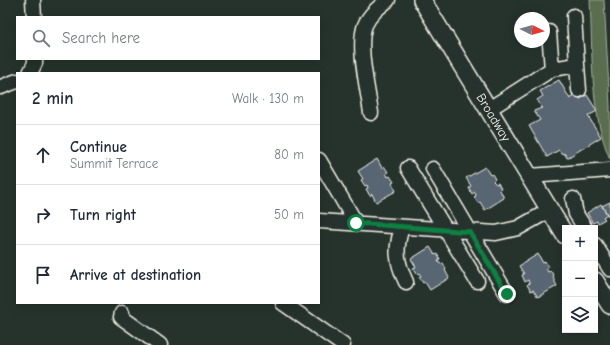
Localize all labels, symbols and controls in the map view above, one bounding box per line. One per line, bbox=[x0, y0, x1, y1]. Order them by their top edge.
north arrow bbox=[514, 12, 550, 48]
search box bbox=[16, 16, 320, 60]
icon: search bbox=[30, 27, 52, 49]
text: Search here bbox=[62, 29, 140, 47]
text: 2 min bbox=[32, 89, 73, 108]
street label: Broadway bbox=[473, 90, 514, 144]
text: Walk · 130 m bbox=[232, 91, 304, 106]
text: Continue bbox=[70, 138, 127, 156]
icon: ahead bbox=[32, 144, 54, 166]
text: 80 m bbox=[274, 147, 304, 162]
text: Summit Terrace bbox=[70, 156, 158, 171]
icon: right bbox=[32, 204, 54, 226]
text: Turn right bbox=[70, 206, 136, 224]
text: 50 m bbox=[274, 207, 304, 222]
route start bbox=[347, 214, 365, 232]
map controls bbox=[562, 225, 598, 333]
button: + bbox=[562, 225, 598, 261]
button: − bbox=[562, 261, 598, 297]
icon: arrive bbox=[32, 264, 54, 286]
text: Arrive at destination bbox=[70, 266, 201, 284]
route end bbox=[498, 285, 516, 303]
button: layers bbox=[562, 297, 598, 333]

